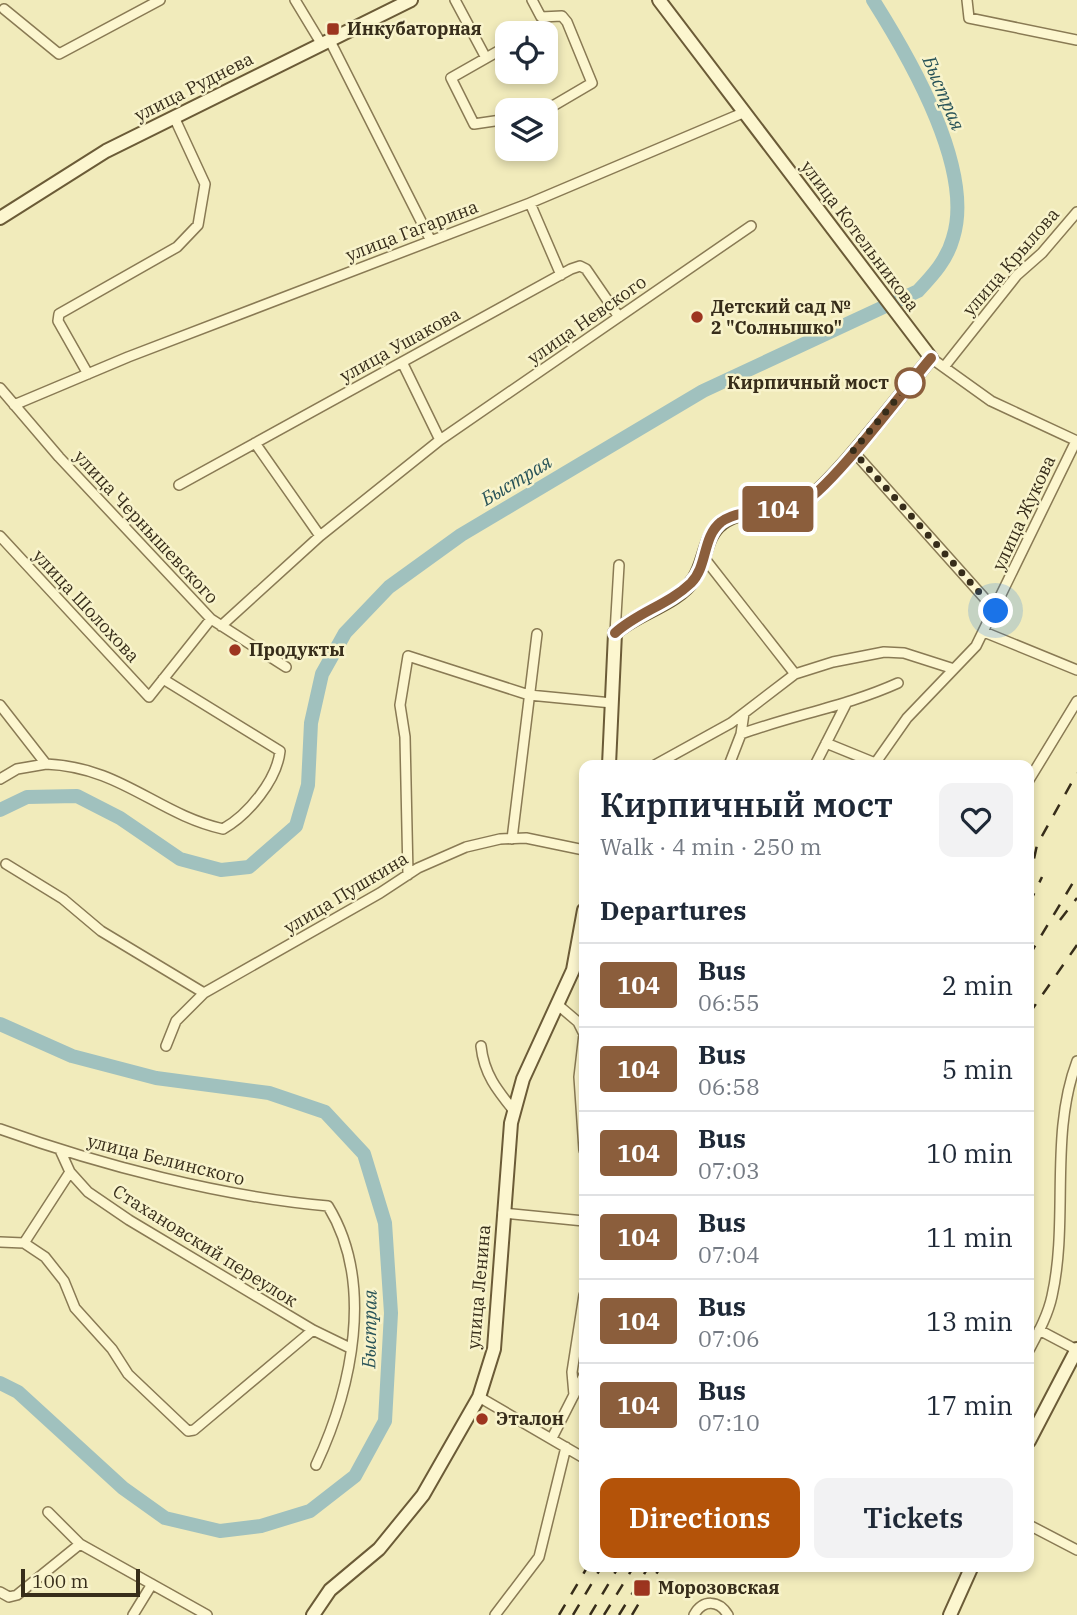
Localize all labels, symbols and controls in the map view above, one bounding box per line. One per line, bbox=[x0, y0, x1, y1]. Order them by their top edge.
place label: Инкубаторная bbox=[347, 17, 482, 40]
marker: Инкубаторная bbox=[325, 21, 341, 37]
map controls bbox=[495, 21, 558, 161]
button: locate bbox=[495, 21, 558, 84]
street label: улица Руднева bbox=[130, 47, 257, 126]
water label: Быстрая bbox=[917, 51, 970, 134]
button: layers bbox=[495, 98, 558, 161]
street label: улица Котельникова bbox=[796, 156, 925, 316]
street label: улица Гагарина bbox=[342, 195, 481, 266]
street label: улица Крылова bbox=[957, 203, 1064, 321]
street label: улица Невского bbox=[523, 270, 651, 369]
place label: Детский сад № 2 "Солнышко" bbox=[711, 295, 851, 339]
street label: улица Ушакова bbox=[336, 302, 464, 387]
marker: Детский сад № 2 "Солнышко" bbox=[689, 309, 705, 325]
marker: Кирпичный мост bbox=[895, 368, 925, 398]
place label: Кирпичный мост bbox=[727, 371, 889, 394]
street label: улица Чернышевского bbox=[69, 445, 224, 608]
water label: Быстрая bbox=[475, 449, 556, 511]
street label: улица Жукова bbox=[987, 451, 1060, 574]
line badge: 104 bbox=[738, 486, 818, 532]
text: 104 bbox=[756, 493, 800, 525]
street label: улица Шолохова bbox=[28, 544, 145, 667]
your location bbox=[978, 593, 1013, 628]
place label: Продукты bbox=[249, 638, 345, 661]
marker: Продукты bbox=[227, 642, 243, 658]
text: Кирпичный мост bbox=[600, 783, 893, 826]
button: heart bbox=[939, 783, 1013, 857]
text: Walk · 4 min · 250 m bbox=[600, 831, 822, 861]
street label: улица Пушкина bbox=[279, 846, 412, 939]
text: Departures bbox=[600, 893, 746, 927]
text: Bus bbox=[698, 953, 746, 987]
text: 2 min bbox=[942, 968, 1013, 1002]
text: 104 bbox=[617, 969, 660, 1001]
text: 06:55 bbox=[698, 987, 760, 1017]
text: Bus bbox=[698, 1037, 746, 1071]
text: 5 min bbox=[942, 1052, 1013, 1086]
text: 104 bbox=[617, 1053, 660, 1085]
text: 06:58 bbox=[698, 1071, 760, 1101]
text: Bus bbox=[698, 1121, 746, 1155]
street label: улица Белинского bbox=[85, 1129, 247, 1190]
text: 10 min bbox=[926, 1136, 1013, 1170]
text: 104 bbox=[617, 1137, 660, 1169]
text: 07:03 bbox=[698, 1155, 760, 1185]
street label: Стахановский переулок bbox=[109, 1179, 302, 1312]
text: Bus bbox=[698, 1205, 746, 1239]
text: 11 min bbox=[926, 1220, 1013, 1254]
text: 104 bbox=[617, 1221, 660, 1253]
street label: улица Ленина bbox=[462, 1224, 495, 1350]
text: 07:04 bbox=[698, 1239, 760, 1269]
water label: Быстрая bbox=[356, 1289, 382, 1370]
text: Bus bbox=[698, 1289, 746, 1323]
text: 13 min bbox=[926, 1304, 1013, 1338]
text: 104 bbox=[617, 1305, 660, 1337]
text: 07:06 bbox=[698, 1323, 760, 1353]
text: Bus bbox=[698, 1373, 746, 1407]
text: 17 min bbox=[926, 1388, 1013, 1422]
text: 104 bbox=[617, 1389, 660, 1421]
place label: Эталон bbox=[496, 1407, 564, 1430]
text: 07:10 bbox=[698, 1407, 760, 1437]
marker: Эталон bbox=[474, 1411, 490, 1427]
button: Directions bbox=[600, 1478, 800, 1558]
button: Tickets bbox=[814, 1478, 1013, 1558]
scale bar bbox=[21, 1566, 140, 1598]
text: 100 m bbox=[32, 1569, 89, 1593]
place label: Морозовская bbox=[658, 1576, 780, 1599]
marker: Морозовская bbox=[632, 1578, 652, 1598]

